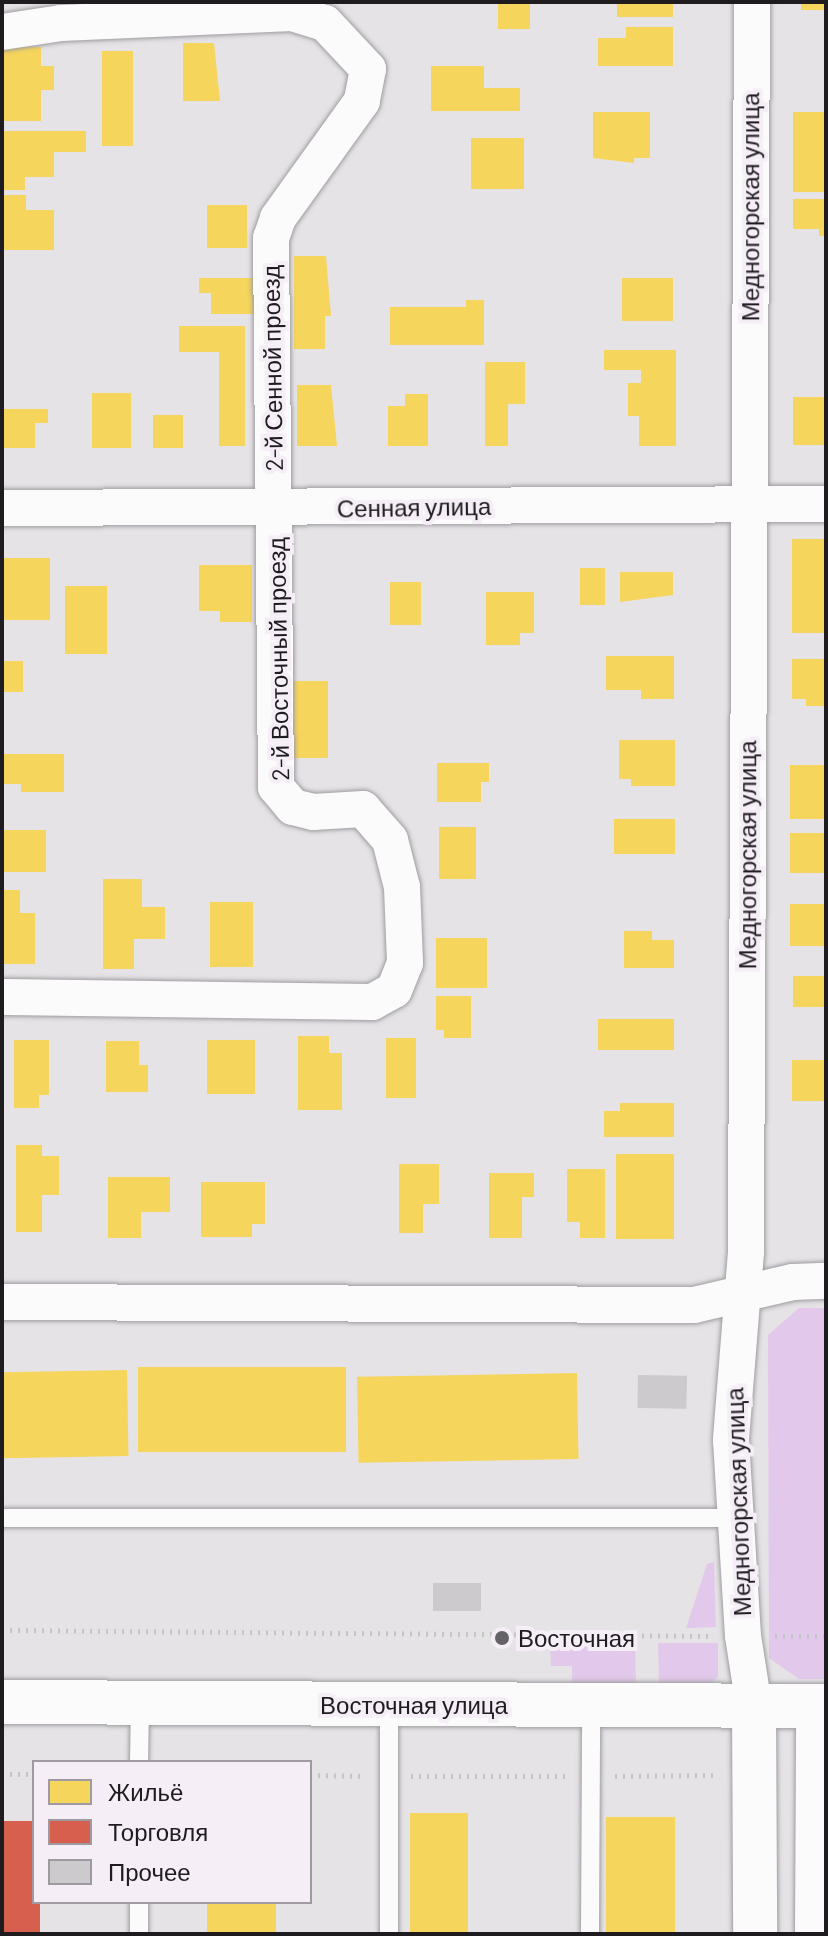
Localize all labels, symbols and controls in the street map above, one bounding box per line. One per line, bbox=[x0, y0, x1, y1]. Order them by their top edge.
street label: Медногорская улица bbox=[736, 93, 764, 321]
street label: 2-й Сенной проезд bbox=[256, 265, 288, 471]
street label: Сенная улица bbox=[337, 491, 491, 523]
street label: 2-й Восточный проезд bbox=[261, 537, 295, 781]
street label: Медногорская улица bbox=[733, 741, 761, 969]
street label: Медногорская улица bbox=[720, 1387, 756, 1617]
place label: Восточная bbox=[518, 1624, 635, 1652]
marker: Восточная bbox=[493, 1629, 511, 1647]
street label: Восточная улица bbox=[320, 1691, 508, 1719]
legend bbox=[32, 1760, 312, 1904]
text: Жильё bbox=[108, 1777, 183, 1806]
text: Торговля bbox=[108, 1817, 208, 1846]
text: Прочее bbox=[108, 1857, 191, 1886]

